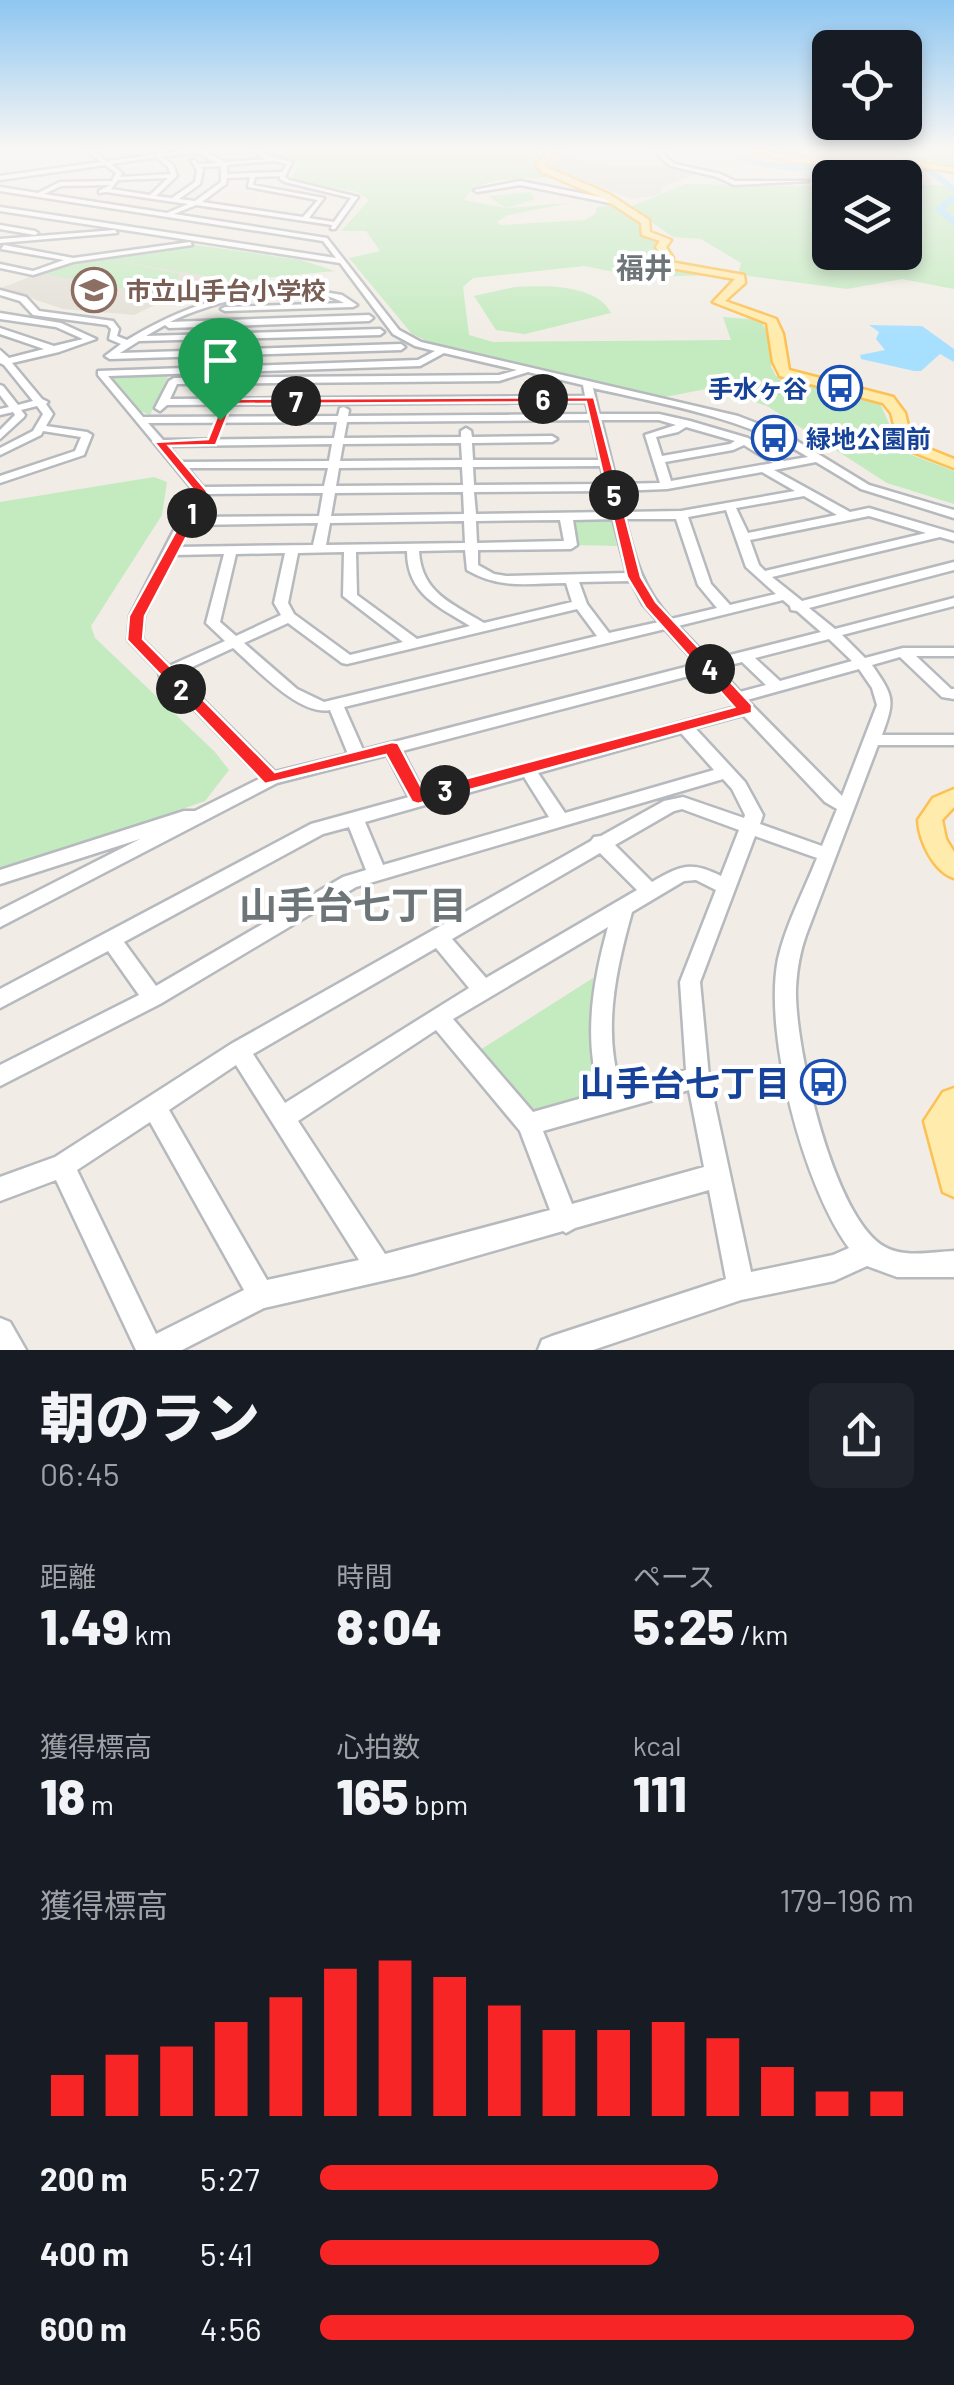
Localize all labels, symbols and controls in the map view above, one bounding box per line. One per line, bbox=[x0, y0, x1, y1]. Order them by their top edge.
map controls bbox=[812, 30, 922, 270]
button: locate bbox=[812, 30, 922, 140]
button: layers bbox=[812, 160, 922, 270]
district label: 福井 bbox=[616, 250, 672, 284]
school or university icon: 市立山手台小学校 bbox=[71, 267, 117, 313]
place label: 市立山手台小学校 bbox=[126, 275, 326, 305]
pin bbox=[178, 318, 263, 421]
icon: arrive bbox=[193, 333, 248, 388]
bus stop icon: 手水ヶ谷 bbox=[817, 365, 863, 411]
place label: 手水ヶ谷 bbox=[708, 373, 808, 403]
pin: 6 bbox=[518, 374, 568, 424]
pin: 7 bbox=[271, 376, 321, 426]
text: 6 bbox=[535, 382, 551, 416]
text: 7 bbox=[289, 384, 303, 418]
bus stop icon: 緑地公園前 bbox=[751, 415, 797, 461]
place label: 緑地公園前 bbox=[806, 423, 931, 453]
pin: 5 bbox=[589, 470, 639, 520]
text: 5 bbox=[606, 478, 622, 512]
pin: 1 bbox=[167, 488, 217, 538]
text: 1 bbox=[187, 496, 197, 530]
pin: 4 bbox=[685, 644, 735, 694]
text: 4 bbox=[702, 652, 718, 686]
pin: 2 bbox=[156, 664, 206, 714]
text: 2 bbox=[173, 672, 189, 706]
pin: 3 bbox=[420, 765, 470, 815]
text: 3 bbox=[437, 773, 453, 807]
district label: 山手台七丁目 bbox=[239, 881, 467, 927]
bus stop icon: 山手台七丁目 bbox=[800, 1059, 846, 1105]
place label: 山手台七丁目 bbox=[580, 1061, 790, 1103]
text: 朝のラン bbox=[40, 1383, 260, 1449]
button: share bbox=[809, 1383, 914, 1488]
text: 06:45 bbox=[40, 1454, 120, 1492]
text: 距離 bbox=[40, 1559, 96, 1593]
text: 時間 bbox=[336, 1559, 392, 1593]
text: ペース bbox=[633, 1559, 715, 1593]
text: 1.49 bbox=[40, 1595, 129, 1655]
text: 8:04 bbox=[336, 1595, 442, 1655]
text: 5:25 bbox=[633, 1595, 734, 1655]
text: km bbox=[129, 1617, 172, 1651]
text: /km bbox=[734, 1617, 788, 1651]
text: kcal bbox=[633, 1728, 681, 1762]
text: 獲得標高 bbox=[40, 1729, 152, 1763]
text: 心拍数 bbox=[336, 1729, 420, 1763]
text: 111 bbox=[633, 1762, 687, 1822]
text: 18 bbox=[40, 1765, 85, 1825]
text: 165 bbox=[336, 1765, 409, 1825]
text: m bbox=[85, 1787, 114, 1821]
text: bpm bbox=[409, 1787, 468, 1821]
text: 179–196 m bbox=[779, 1880, 914, 1918]
text: 獲得標高 bbox=[40, 1885, 168, 1923]
text: 200 m bbox=[40, 2159, 128, 2197]
text: 5:27 bbox=[200, 2159, 260, 2197]
text: 400 m bbox=[40, 2234, 129, 2272]
text: 5:41 bbox=[200, 2234, 253, 2272]
text: 600 m bbox=[40, 2309, 127, 2347]
text: 4:56 bbox=[200, 2309, 261, 2347]

